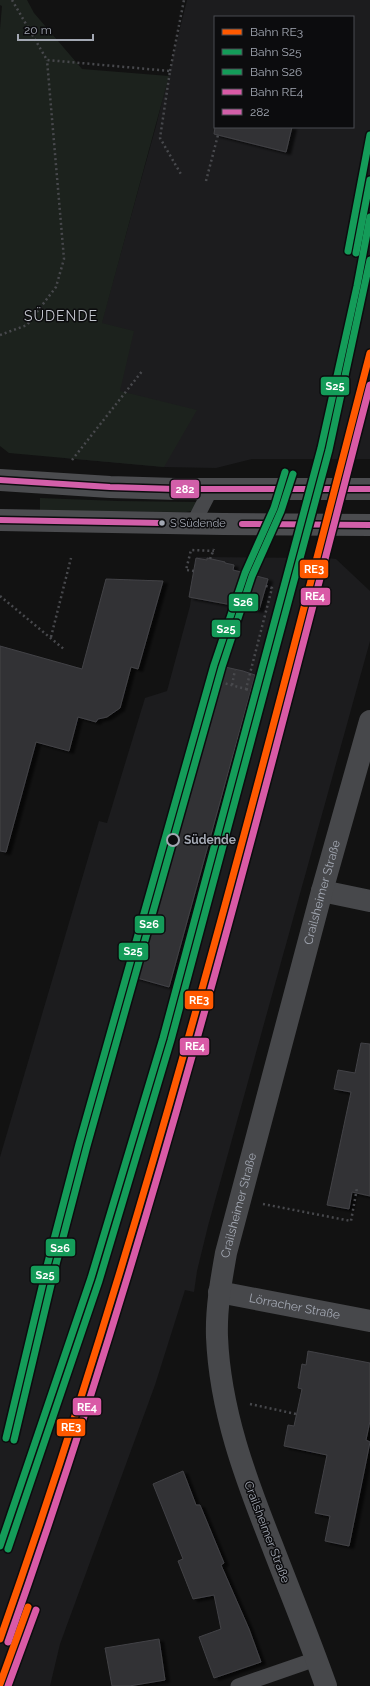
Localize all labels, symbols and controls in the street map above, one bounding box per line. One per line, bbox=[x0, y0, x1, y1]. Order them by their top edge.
scale bar bbox=[18, 16, 93, 42]
legend bbox=[214, 16, 354, 128]
text: 20 m bbox=[24, 23, 52, 37]
text: Bahn RE3 bbox=[250, 25, 303, 39]
text: Bahn S25 bbox=[250, 45, 302, 59]
text: Bahn S26 bbox=[250, 65, 302, 79]
text: Bahn RE4 bbox=[250, 85, 304, 99]
text: 282 bbox=[250, 105, 270, 119]
district label: SÜDENDE bbox=[24, 306, 98, 324]
line badge: S25 bbox=[320, 376, 350, 396]
text: S25 bbox=[325, 380, 345, 393]
line badge: 282 bbox=[170, 479, 200, 499]
text: 282 bbox=[175, 483, 195, 496]
place label: S Südende bbox=[170, 517, 226, 530]
marker: S Südende bbox=[157, 518, 167, 528]
line badge: RE3 bbox=[299, 559, 329, 579]
text: RE3 bbox=[304, 563, 324, 576]
line badge: RE4 bbox=[300, 587, 331, 606]
text: RE4 bbox=[305, 590, 325, 603]
line badge: S26 bbox=[228, 593, 259, 612]
text: S26 bbox=[233, 596, 253, 609]
line badge: S25 bbox=[211, 619, 241, 638]
text: S25 bbox=[216, 623, 236, 636]
marker: Südende bbox=[166, 833, 180, 847]
place label: Südende bbox=[184, 833, 236, 847]
street label: Crailsheimer Straße bbox=[301, 838, 343, 946]
line badge: S26 bbox=[134, 915, 165, 934]
text: S26 bbox=[139, 918, 159, 931]
line badge: S25 bbox=[118, 942, 149, 961]
text: S25 bbox=[123, 945, 143, 958]
line badge: RE3 bbox=[184, 990, 214, 1010]
text: RE3 bbox=[189, 994, 209, 1007]
line badge: RE4 bbox=[179, 1037, 210, 1056]
text: RE4 bbox=[185, 1040, 205, 1053]
street label: Crailsheimer Straße bbox=[218, 1151, 259, 1259]
line badge: S26 bbox=[45, 1238, 76, 1257]
text: S26 bbox=[50, 1242, 70, 1255]
line badge: S25 bbox=[30, 1265, 60, 1284]
text: S25 bbox=[35, 1269, 55, 1282]
street label: Lörracher Straße bbox=[248, 1291, 341, 1322]
line badge: RE4 bbox=[72, 1397, 102, 1416]
text: RE4 bbox=[77, 1401, 97, 1414]
line badge: RE3 bbox=[56, 1418, 86, 1437]
text: RE3 bbox=[61, 1421, 81, 1434]
street label: Crailsheimer Straße bbox=[241, 1479, 293, 1585]

